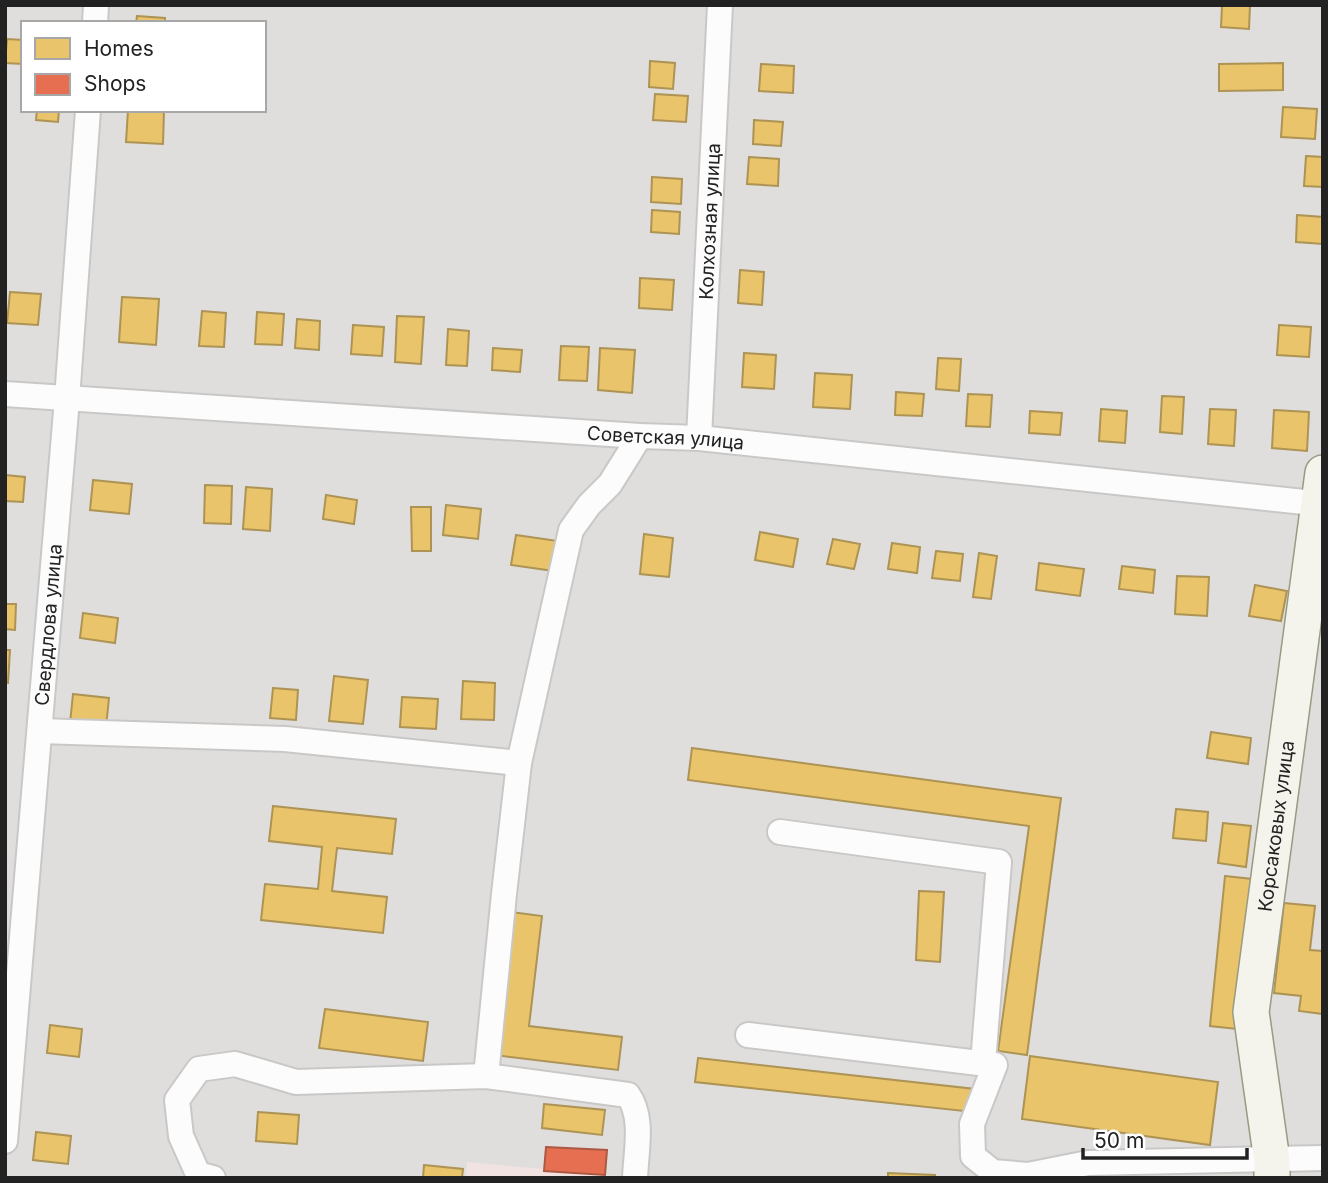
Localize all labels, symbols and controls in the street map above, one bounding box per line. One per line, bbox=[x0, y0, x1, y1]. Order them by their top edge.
legend bbox=[21, 21, 266, 112]
text: Homes bbox=[84, 36, 154, 61]
text: Shops bbox=[84, 71, 146, 96]
street label: Колхозная улица bbox=[694, 142, 725, 300]
street label: Советская улица bbox=[586, 421, 745, 454]
street label: Свердлова улица bbox=[30, 543, 66, 707]
street label: Корсаковых улица bbox=[1253, 739, 1299, 913]
scale bar bbox=[1083, 1116, 1248, 1160]
text: 50 m bbox=[1094, 1128, 1144, 1153]

